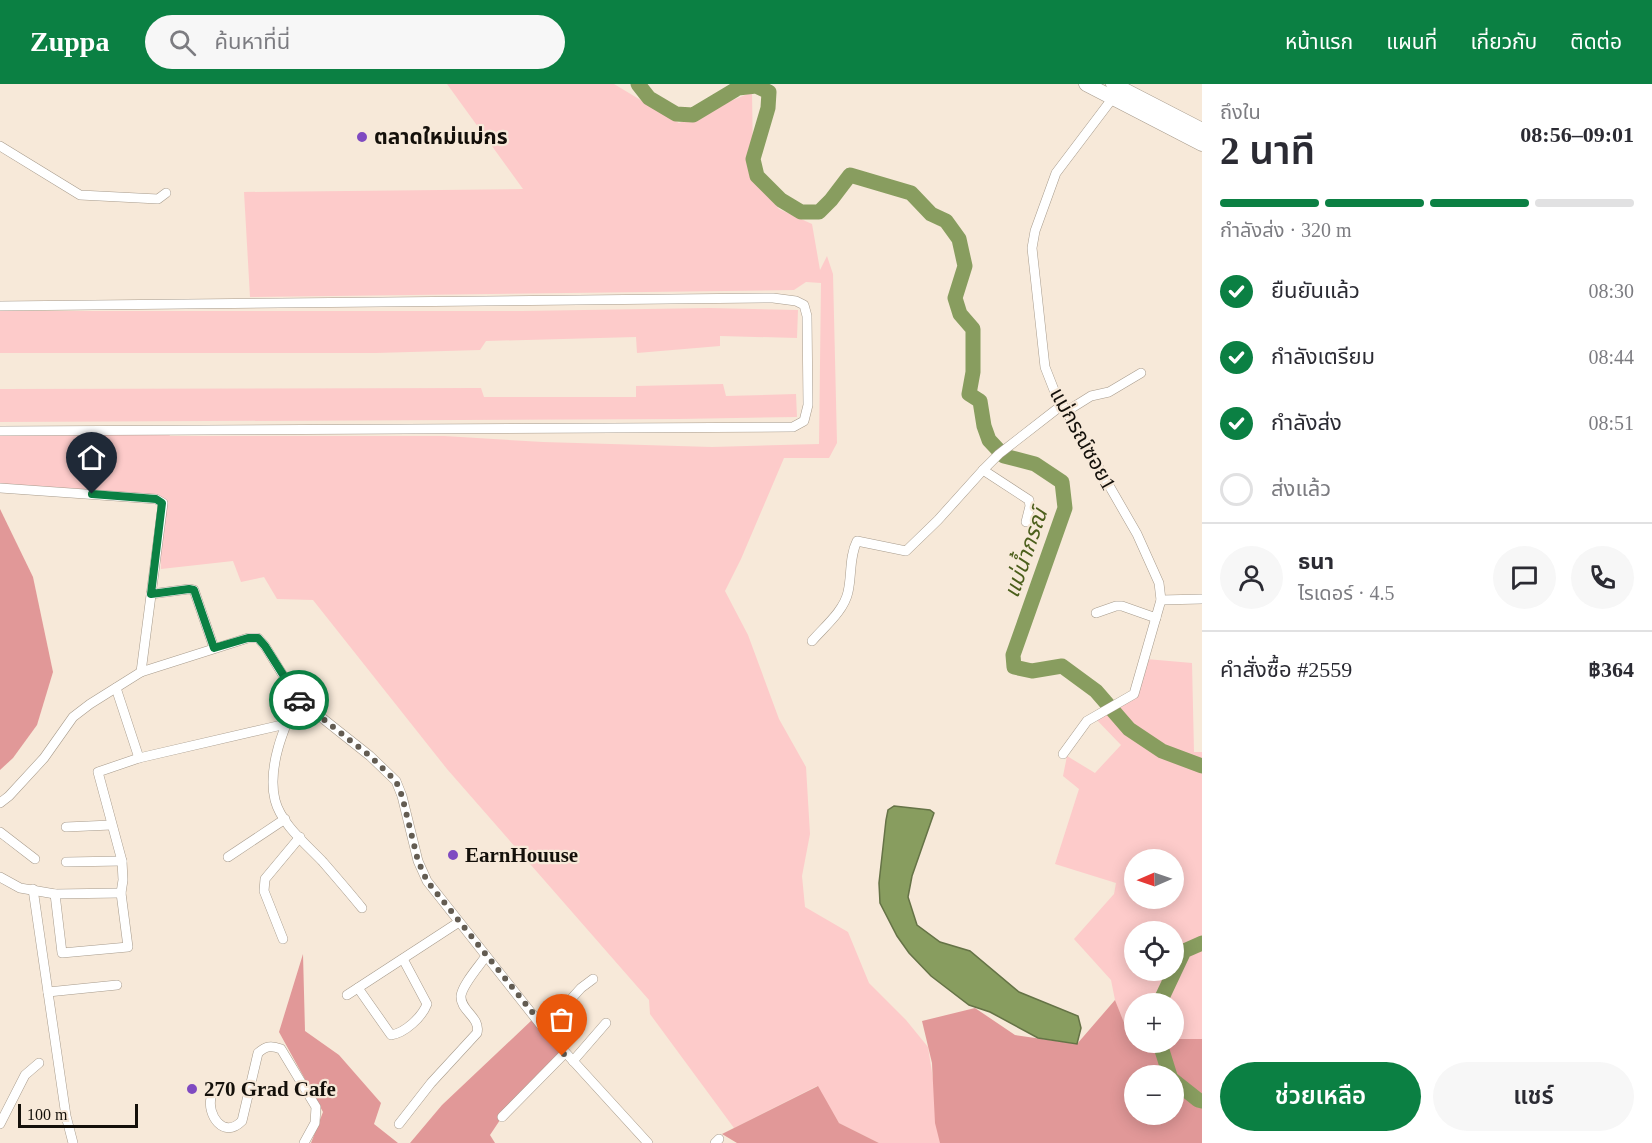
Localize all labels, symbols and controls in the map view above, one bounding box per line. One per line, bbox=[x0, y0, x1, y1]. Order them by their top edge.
search box bbox=[145, 15, 565, 69]
text: Zuppa bbox=[30, 26, 109, 57]
icon: search bbox=[166, 26, 199, 59]
text: ค้นหาที่นี่ bbox=[214, 29, 290, 54]
text: หน้าแรก bbox=[1285, 30, 1353, 54]
text: แผนที่ bbox=[1386, 30, 1437, 54]
text: เกี่ยวกับ bbox=[1470, 30, 1537, 54]
text: ติดต่อ bbox=[1570, 30, 1622, 54]
text: ถึงใน bbox=[1220, 101, 1261, 123]
text: 08:56–09:01 bbox=[1520, 122, 1634, 147]
place label: ตลาดใหม่แม่กร bbox=[374, 125, 508, 149]
text: 2 นาที bbox=[1220, 129, 1315, 172]
marker: ตลาดใหม่แม่กร bbox=[355, 130, 369, 144]
text: กำลังส่ง · 320 m bbox=[1220, 219, 1352, 241]
icon: check bbox=[1220, 275, 1253, 308]
text: ยืนยันแล้ว bbox=[1271, 278, 1360, 303]
text: 08:30 bbox=[1588, 280, 1634, 302]
icon: check bbox=[1220, 341, 1253, 374]
text: กำลังเตรียม bbox=[1271, 344, 1375, 369]
text: 08:44 bbox=[1588, 346, 1634, 368]
street label: แม่กรณ์ซอย1 bbox=[1045, 384, 1121, 494]
icon: check bbox=[1220, 407, 1253, 440]
text: กำลังส่ง bbox=[1271, 410, 1342, 435]
text: 08:51 bbox=[1588, 412, 1634, 434]
pin bbox=[66, 432, 117, 494]
icon: home bbox=[75, 441, 108, 474]
text: ส่งแล้ว bbox=[1271, 476, 1331, 501]
water label: แม่น้ำกรณ์ bbox=[996, 501, 1054, 601]
button: person bbox=[1220, 546, 1283, 609]
button: chat bbox=[1493, 546, 1556, 609]
button: phone bbox=[1571, 546, 1634, 609]
text: ธนา bbox=[1298, 549, 1334, 574]
text: ไรเดอร์ · 4.5 bbox=[1298, 582, 1395, 604]
text: คำสั่งซื้อ #2559 bbox=[1220, 657, 1352, 682]
text: ฿364 bbox=[1588, 657, 1634, 682]
courier bbox=[269, 670, 329, 730]
icon: car bbox=[283, 684, 316, 717]
place label: EarnHouuse bbox=[465, 843, 578, 867]
marker: EarnHouuse bbox=[446, 848, 460, 862]
north arrow bbox=[1124, 849, 1184, 909]
map controls bbox=[1124, 849, 1184, 1125]
button: locate bbox=[1124, 921, 1184, 981]
button: + bbox=[1124, 993, 1184, 1053]
pin bbox=[536, 994, 587, 1056]
icon: bag bbox=[545, 1003, 578, 1036]
button: ช่วยเหลือ bbox=[1220, 1062, 1421, 1131]
button: แชร์ bbox=[1433, 1062, 1634, 1131]
button: − bbox=[1124, 1065, 1184, 1125]
place label: 270 Grad Cafe bbox=[204, 1077, 336, 1101]
marker: 270 Grad Cafe bbox=[185, 1082, 199, 1096]
scale bar bbox=[18, 1101, 138, 1128]
text: 100 m bbox=[27, 1106, 67, 1123]

